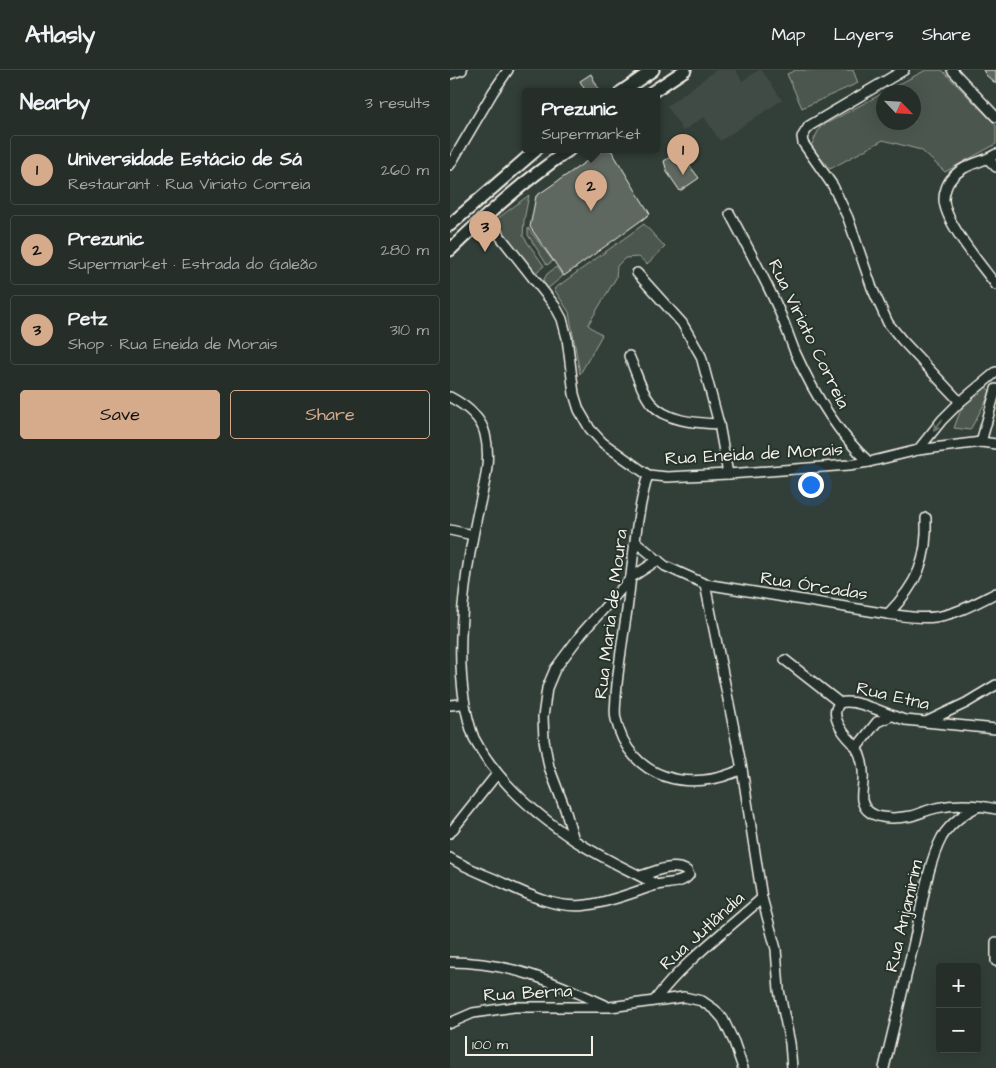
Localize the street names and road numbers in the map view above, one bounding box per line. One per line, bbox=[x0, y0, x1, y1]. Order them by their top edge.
street label: Rua Viriato Correia bbox=[762, 255, 856, 413]
street label: Rua Eneida de Morais bbox=[664, 437, 844, 471]
street label: Rua Maria de Moura bbox=[588, 528, 634, 700]
street label: Rua Órcadas bbox=[759, 565, 869, 607]
street label: Rua Etna bbox=[854, 675, 932, 717]
street label: Rua Anjamirim bbox=[879, 857, 929, 975]
street label: Rua Jutlândia bbox=[654, 886, 750, 976]
street label: Rua Berna bbox=[483, 978, 573, 1008]

